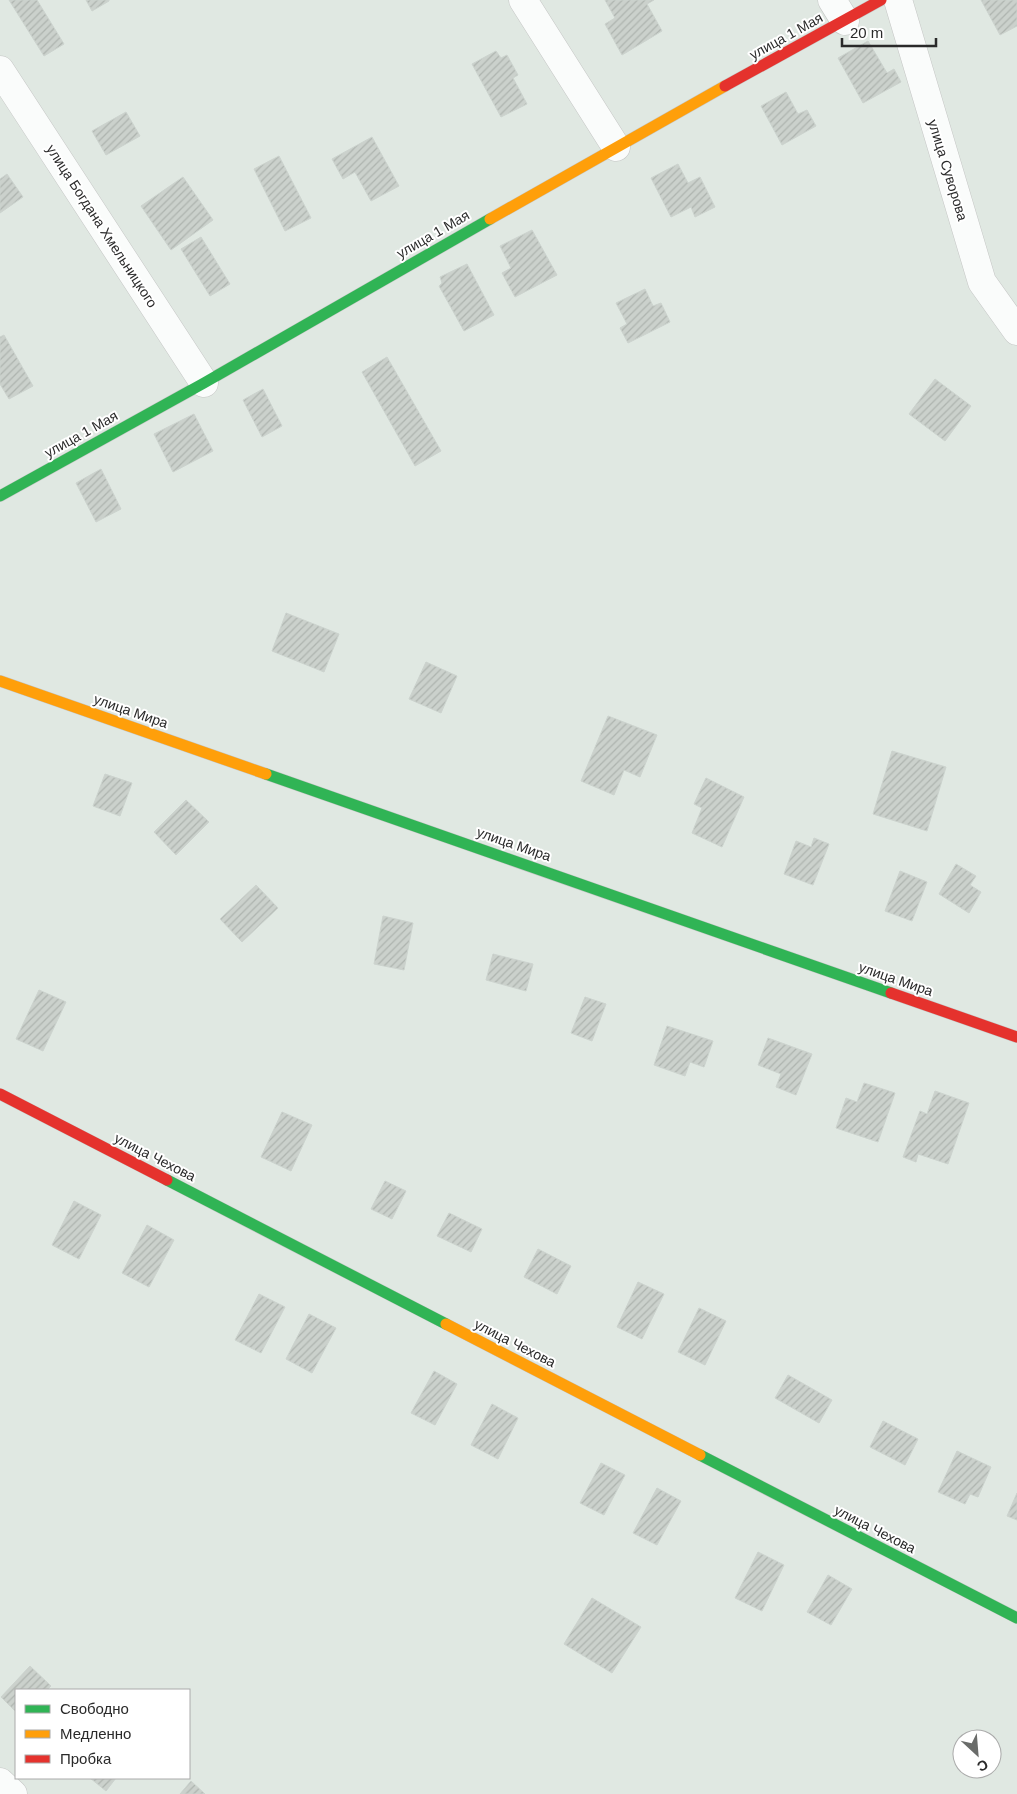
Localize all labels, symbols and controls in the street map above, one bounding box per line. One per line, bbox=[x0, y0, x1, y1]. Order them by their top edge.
street label: улица 1 Мая bbox=[747, 9, 825, 63]
scale bar bbox=[842, 15, 936, 47]
text: 20 m bbox=[850, 24, 883, 41]
street label: улица Суворова bbox=[925, 117, 971, 223]
street label: улица Богдана Хмельницкого bbox=[43, 141, 161, 311]
street label: улица 1 Мая bbox=[394, 207, 472, 261]
street label: улица 1 Мая bbox=[42, 407, 120, 461]
street label: улица Мира bbox=[92, 691, 170, 731]
street label: улица Мира bbox=[475, 824, 553, 864]
street label: улица Мира bbox=[857, 959, 935, 999]
street label: улица Чехова bbox=[112, 1130, 198, 1184]
street label: улица Чехова bbox=[472, 1316, 558, 1370]
street label: улица Чехова bbox=[832, 1502, 918, 1556]
legend bbox=[15, 1689, 190, 1779]
text: Свободно bbox=[60, 1700, 129, 1717]
text: Медленно bbox=[60, 1725, 131, 1742]
north arrow bbox=[952, 1729, 1002, 1779]
text: Пробка bbox=[60, 1750, 112, 1767]
text: С bbox=[975, 1756, 991, 1775]

